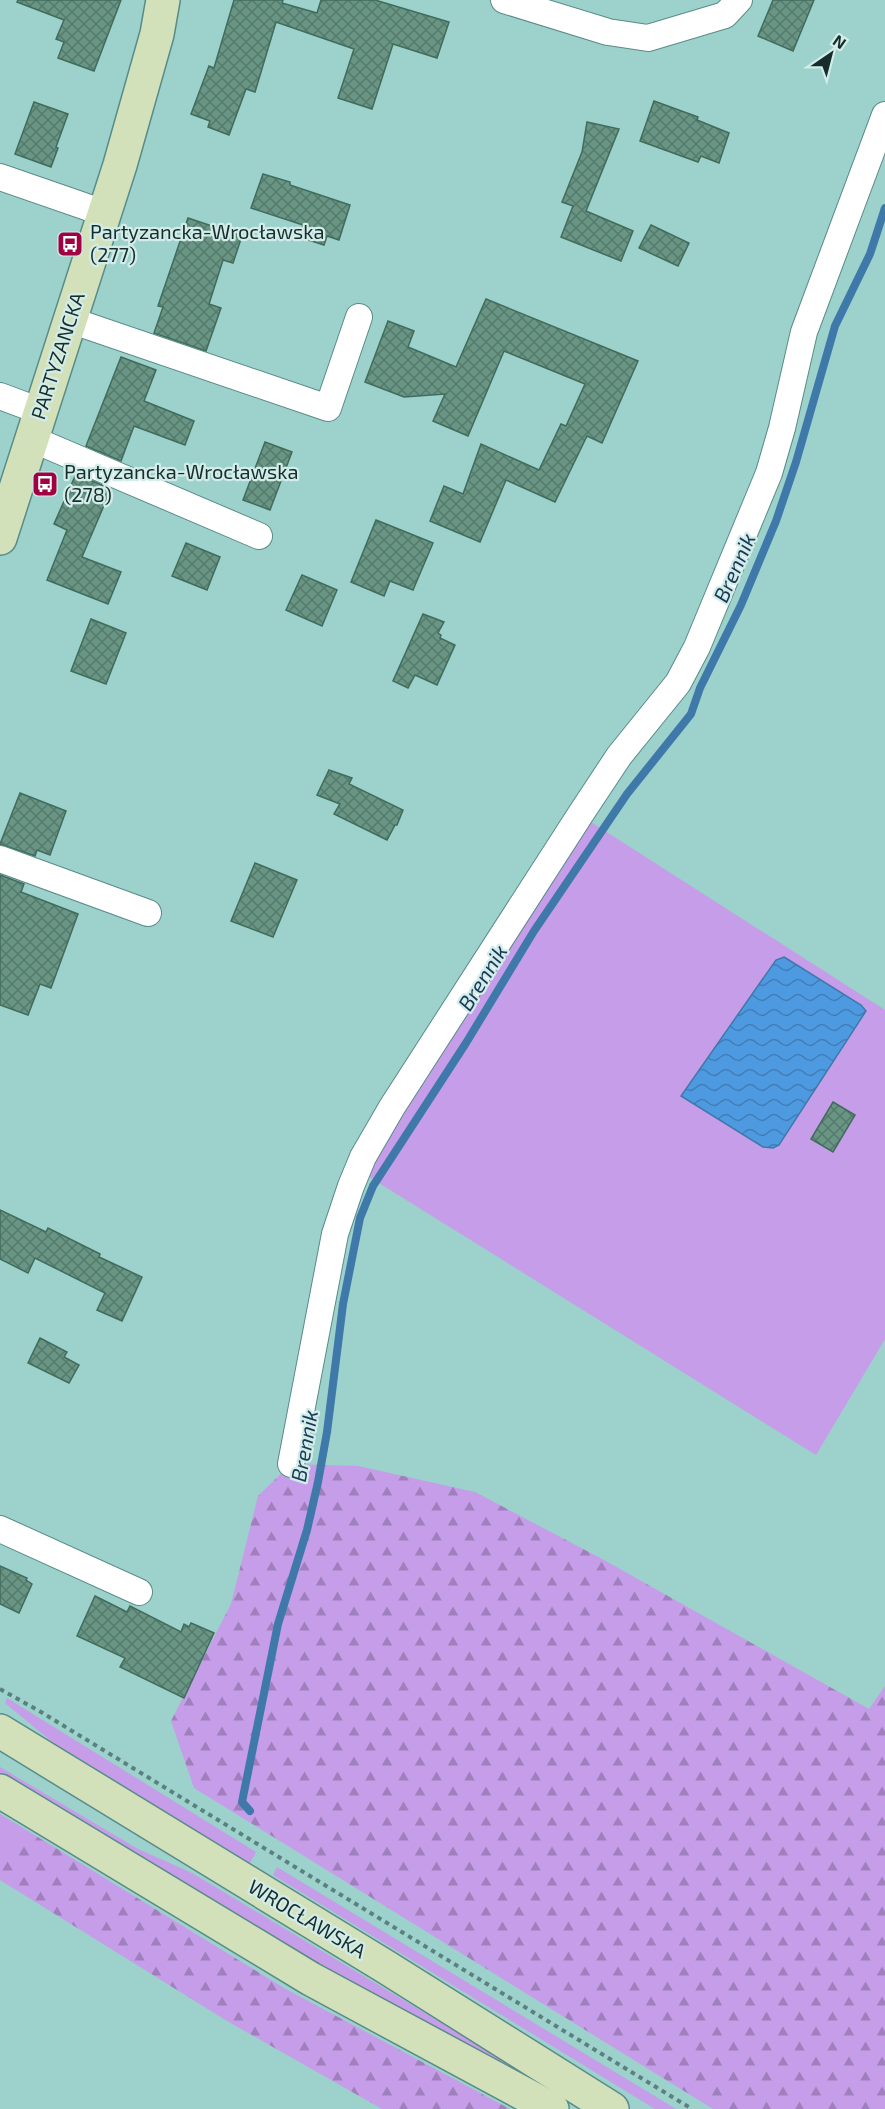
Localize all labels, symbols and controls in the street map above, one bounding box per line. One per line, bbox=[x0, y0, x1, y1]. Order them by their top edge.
north arrow bbox=[801, 24, 861, 84]
text: N bbox=[830, 30, 850, 52]
place label: Partyzancka-Wrocławska (277) bbox=[90, 219, 324, 266]
bus stop icon: Partyzancka-Wrocławska (277) bbox=[55, 229, 85, 259]
street label: PARTYZANCKA bbox=[25, 289, 89, 422]
place label: Partyzancka-Wrocławska (278) bbox=[64, 459, 298, 506]
bus stop icon: Partyzancka-Wrocławska (278) bbox=[30, 469, 60, 499]
water label: Brennik bbox=[707, 529, 760, 606]
water label: Brennik bbox=[452, 940, 512, 1015]
water label: Brennik bbox=[285, 1408, 322, 1484]
street label: WROCŁAWSKA bbox=[244, 1874, 371, 1963]

